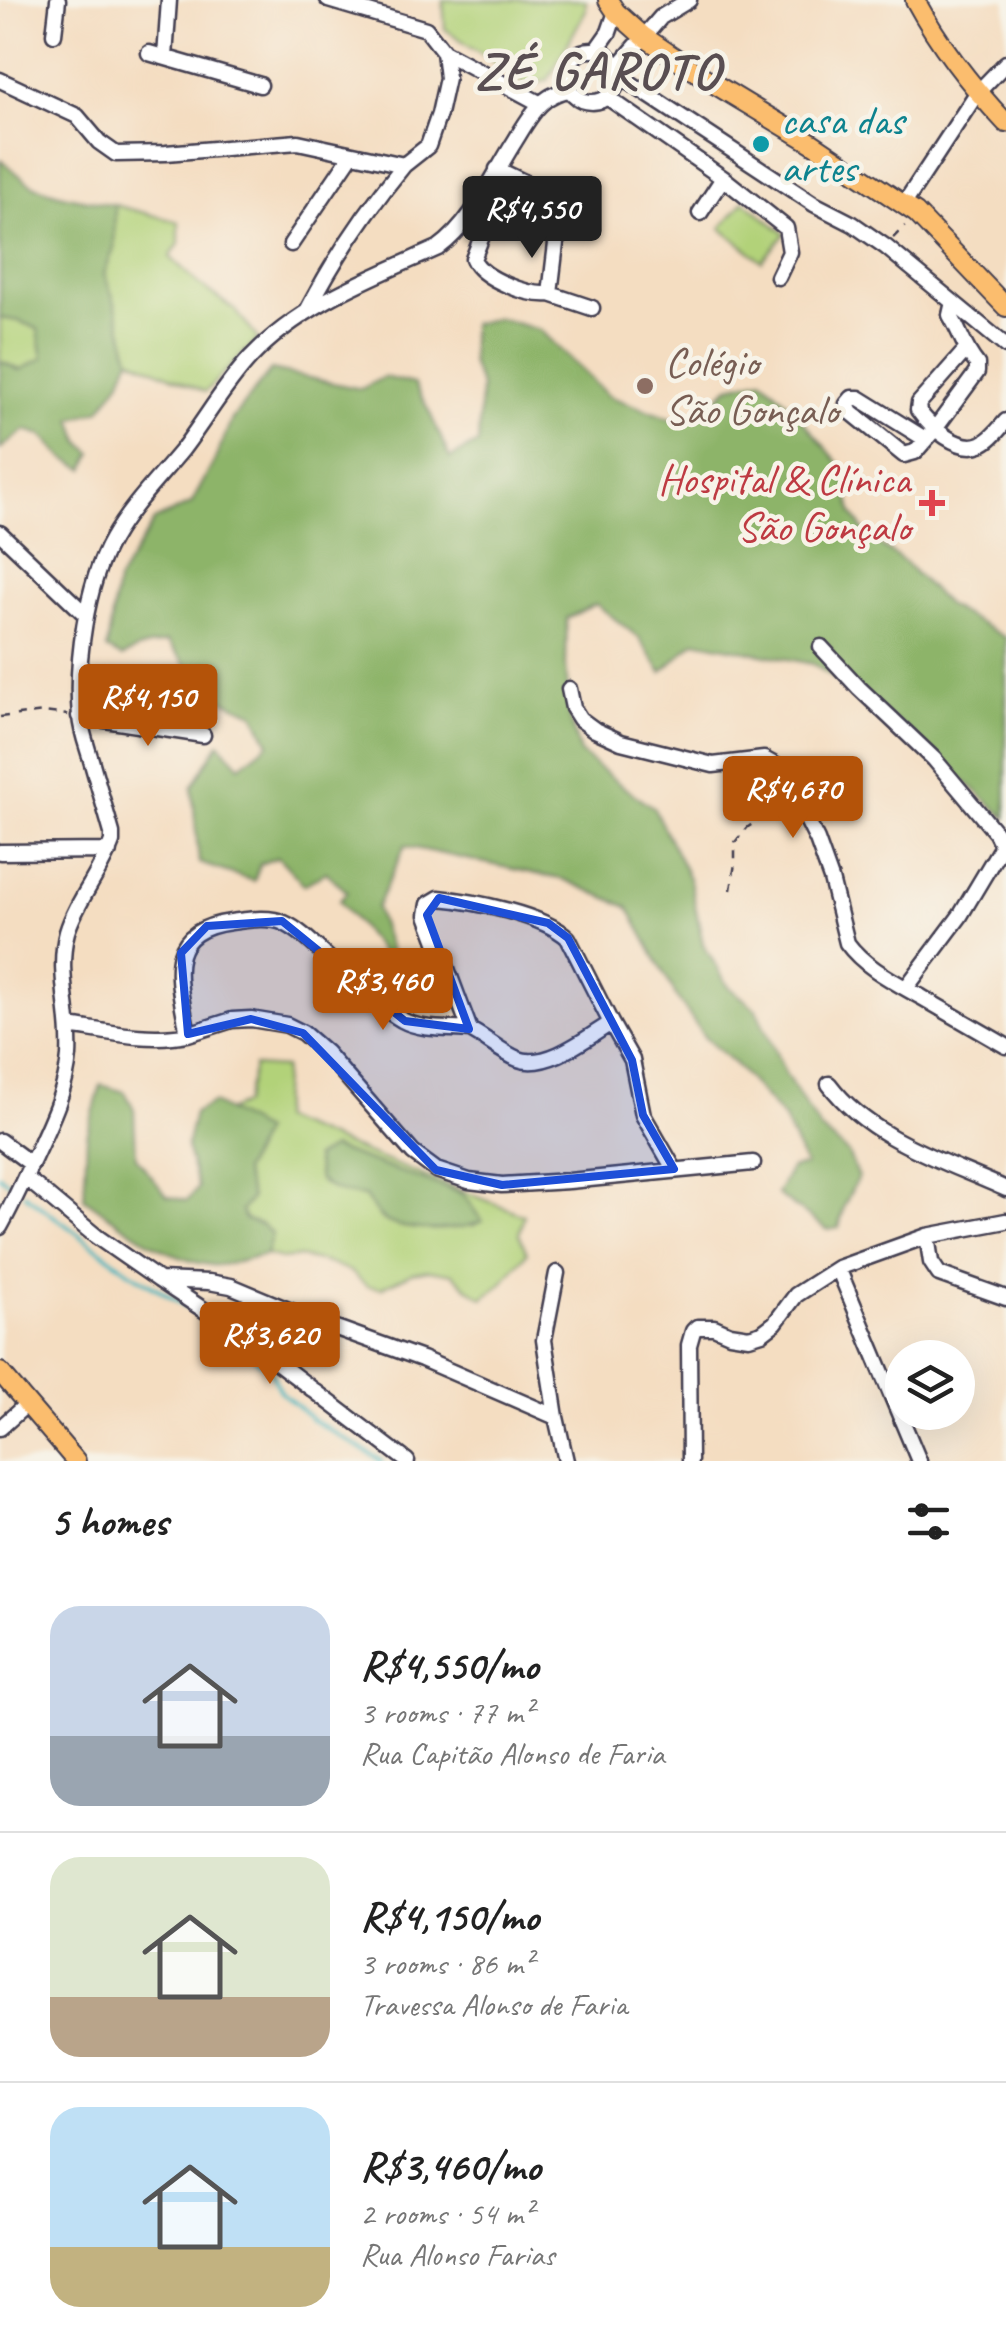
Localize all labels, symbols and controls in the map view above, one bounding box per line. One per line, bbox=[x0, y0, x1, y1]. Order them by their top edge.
district label: ZÉ GAROTO bbox=[475, 38, 725, 104]
place label: casa das artes bbox=[781, 94, 907, 195]
marker: casa das artes bbox=[750, 133, 772, 155]
pin: R$4,550 bbox=[440, 176, 624, 261]
text: R$4,550 bbox=[485, 188, 579, 229]
place label: Colégio São Gonçalo bbox=[665, 336, 842, 437]
marker: Colégio São Gonçalo bbox=[634, 375, 656, 397]
place label: Hospital & Clínica São Gonçalo bbox=[658, 453, 914, 554]
marker: Hospital & Clínica São Gonçalo bbox=[919, 490, 945, 516]
pin: R$4,150 bbox=[56, 664, 240, 749]
text: R$4,150 bbox=[100, 676, 196, 717]
pin: R$4,670 bbox=[701, 756, 885, 841]
text: R$4,670 bbox=[745, 768, 841, 809]
pin: R$3,460 bbox=[291, 948, 475, 1033]
text: R$3,460 bbox=[335, 960, 431, 1001]
pin: R$3,620 bbox=[178, 1302, 362, 1387]
text: R$3,620 bbox=[222, 1314, 318, 1355]
map controls bbox=[885, 1340, 975, 1430]
button: layers bbox=[885, 1340, 975, 1430]
icon: filters bbox=[901, 1494, 956, 1549]
text: 5 homes bbox=[50, 1495, 168, 1548]
text: R$4,550/mo bbox=[360, 1639, 538, 1692]
icon: home bbox=[130, 1646, 250, 1766]
text: 3 rooms · 77 m² bbox=[360, 1692, 533, 1733]
text: Rua Capitão Alonso de Faria bbox=[360, 1733, 665, 1774]
text: R$4,150/mo bbox=[360, 1890, 539, 1943]
icon: home bbox=[130, 1897, 250, 2017]
text: 3 rooms · 86 m² bbox=[360, 1943, 533, 1984]
text: Travessa Alonso de Faria bbox=[360, 1984, 627, 2025]
text: R$3,460/mo bbox=[360, 2140, 540, 2193]
icon: home bbox=[130, 2147, 250, 2267]
text: 2 rooms · 54 m² bbox=[360, 2193, 533, 2234]
text: Rua Alonso Farias bbox=[360, 2234, 555, 2275]

